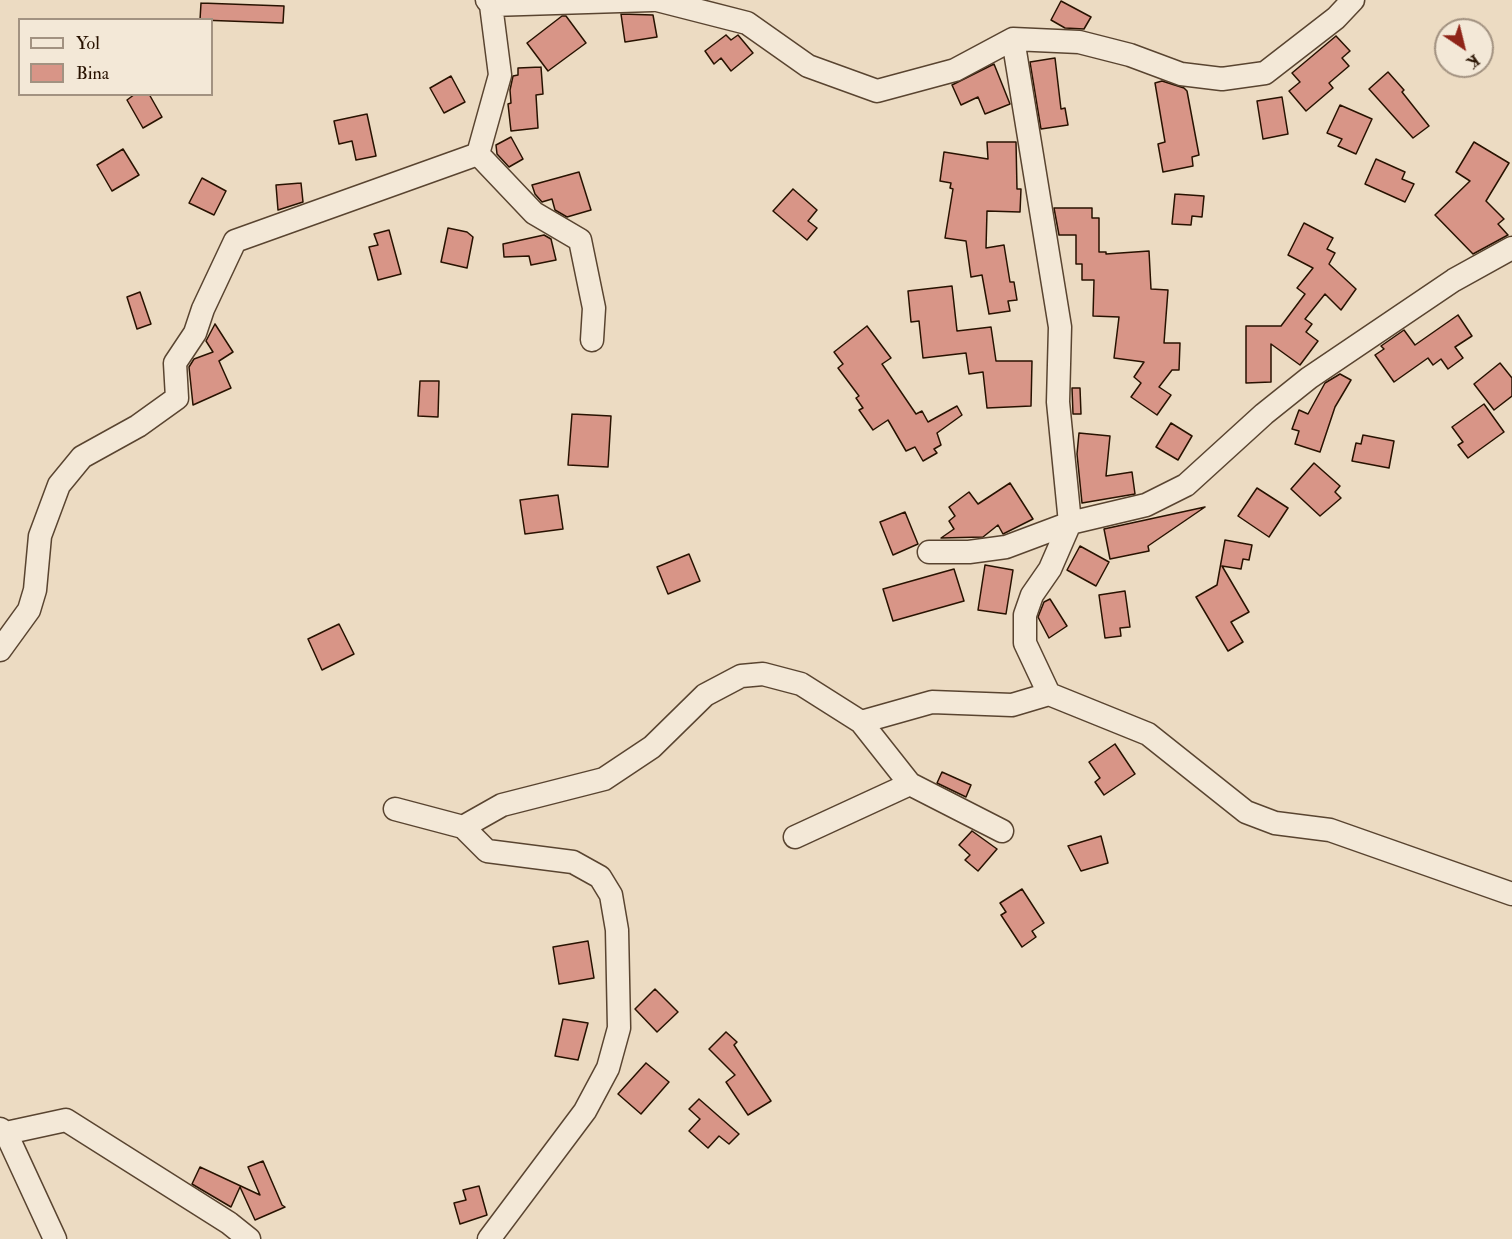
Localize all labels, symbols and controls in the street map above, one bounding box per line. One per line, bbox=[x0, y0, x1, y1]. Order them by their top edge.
legend bbox=[18, 18, 213, 96]
north arrow bbox=[1434, 18, 1494, 78]
text: Yol bbox=[76, 32, 100, 55]
text: K bbox=[1463, 50, 1483, 73]
text: Bina bbox=[76, 62, 109, 85]

